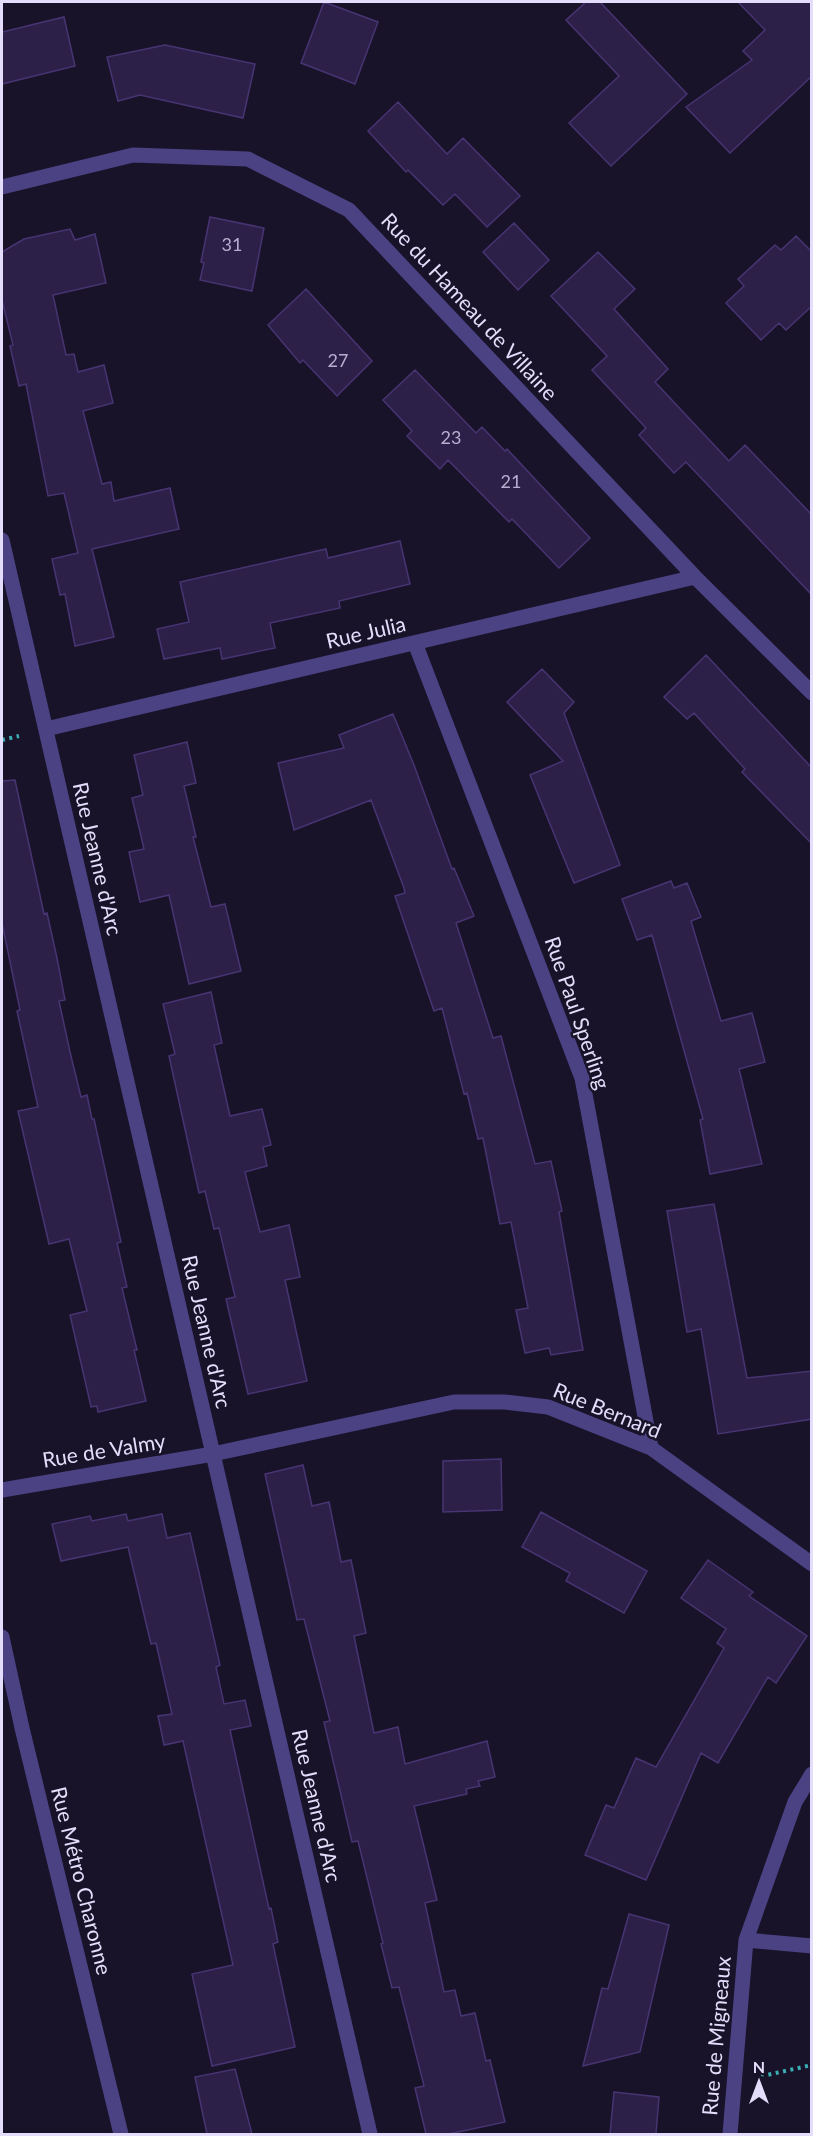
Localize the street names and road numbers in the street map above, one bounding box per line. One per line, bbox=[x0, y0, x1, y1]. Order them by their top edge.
street label: Rue du Hameau de Villaine bbox=[377, 207, 563, 405]
street label: Rue Julia bbox=[323, 610, 408, 653]
street label: Rue Jeanne d'Arc bbox=[69, 780, 128, 938]
street label: Rue Paul Sperling bbox=[541, 933, 616, 1092]
street label: Rue Jeanne d'Arc bbox=[178, 1253, 237, 1411]
street label: Rue Bernard bbox=[550, 1377, 665, 1443]
street label: Rue de Valmy bbox=[40, 1427, 167, 1472]
street label: Rue Jeanne d'Arc bbox=[288, 1727, 347, 1885]
street label: Rue Métro Charonne bbox=[47, 1784, 118, 1977]
street label: Rue de Migneaux bbox=[696, 1955, 735, 2117]

